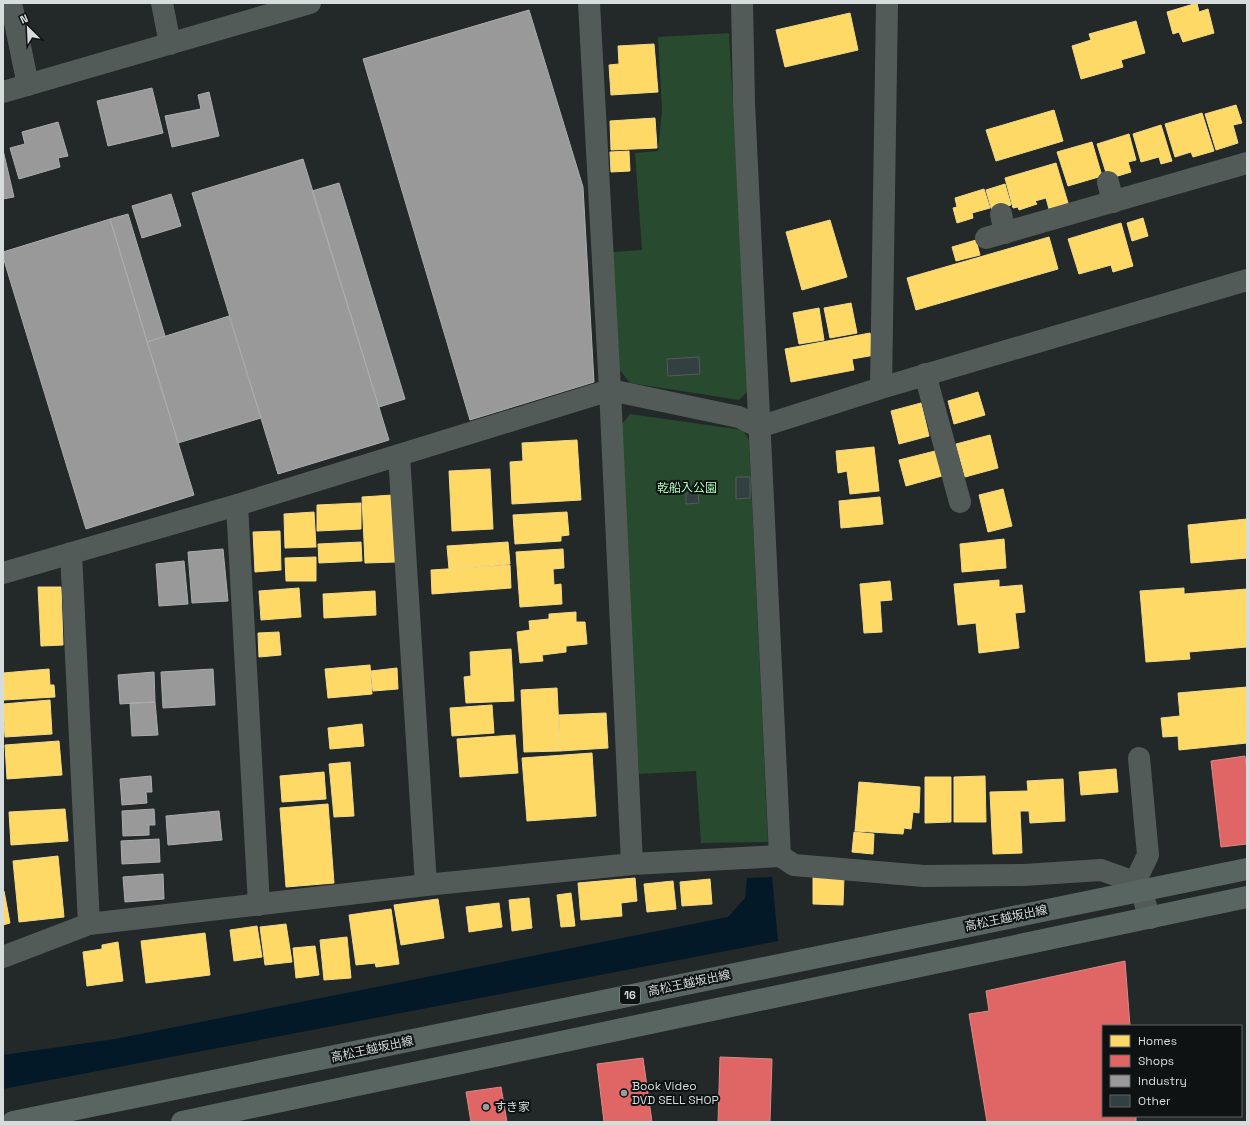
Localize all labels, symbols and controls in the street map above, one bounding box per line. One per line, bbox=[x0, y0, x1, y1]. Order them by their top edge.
north arrow bbox=[8, 8, 48, 48]
text: N bbox=[18, 11, 30, 27]
park label: 乾船入公園 bbox=[657, 480, 717, 496]
street label: 高松王越坂出線 bbox=[963, 901, 1049, 935]
street label: 高松王越坂出線 bbox=[646, 966, 732, 1000]
road number: 16 bbox=[620, 986, 640, 1004]
legend bbox=[1102, 1025, 1242, 1117]
street label: 高松王越坂出線 bbox=[329, 1032, 415, 1066]
text: Homes bbox=[1138, 1033, 1177, 1049]
text: Shops bbox=[1138, 1053, 1174, 1069]
text: Industry bbox=[1138, 1073, 1187, 1089]
place label: Book Video DVD SELL SHOP bbox=[632, 1078, 719, 1108]
marker: Book Video DVD SELL SHOP bbox=[619, 1088, 629, 1098]
text: Other bbox=[1138, 1093, 1171, 1109]
place label: すき家 bbox=[494, 1099, 530, 1115]
marker: すき家 bbox=[481, 1102, 491, 1112]

